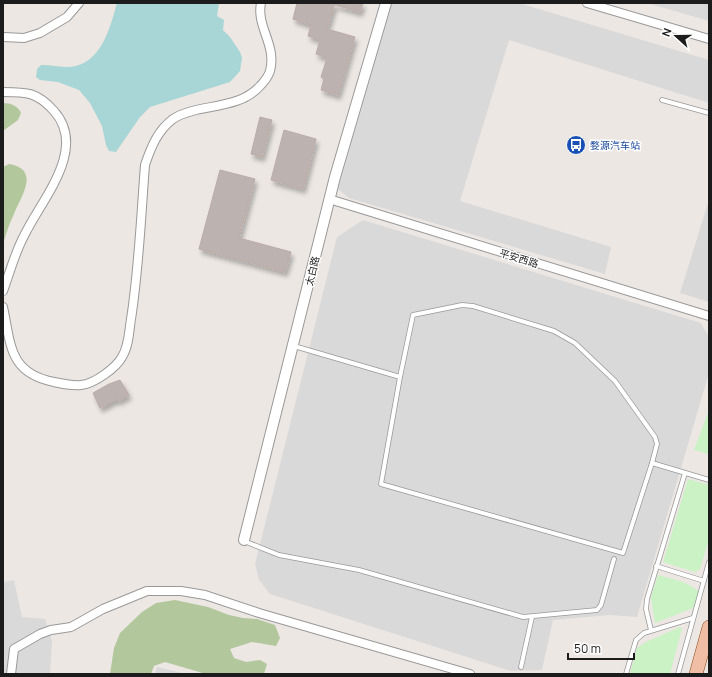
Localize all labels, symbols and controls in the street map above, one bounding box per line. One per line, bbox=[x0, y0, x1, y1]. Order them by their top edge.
north arrow bbox=[656, 16, 696, 56]
text: N bbox=[658, 26, 675, 39]
bus stop icon: 婺源汽车站 bbox=[565, 134, 587, 156]
place label: 婺源汽车站 bbox=[590, 138, 640, 152]
street label: 平安西路 bbox=[498, 245, 540, 271]
street label: 太白路 bbox=[302, 255, 322, 287]
scale bar bbox=[568, 635, 634, 661]
text: 50 m bbox=[574, 640, 601, 657]

